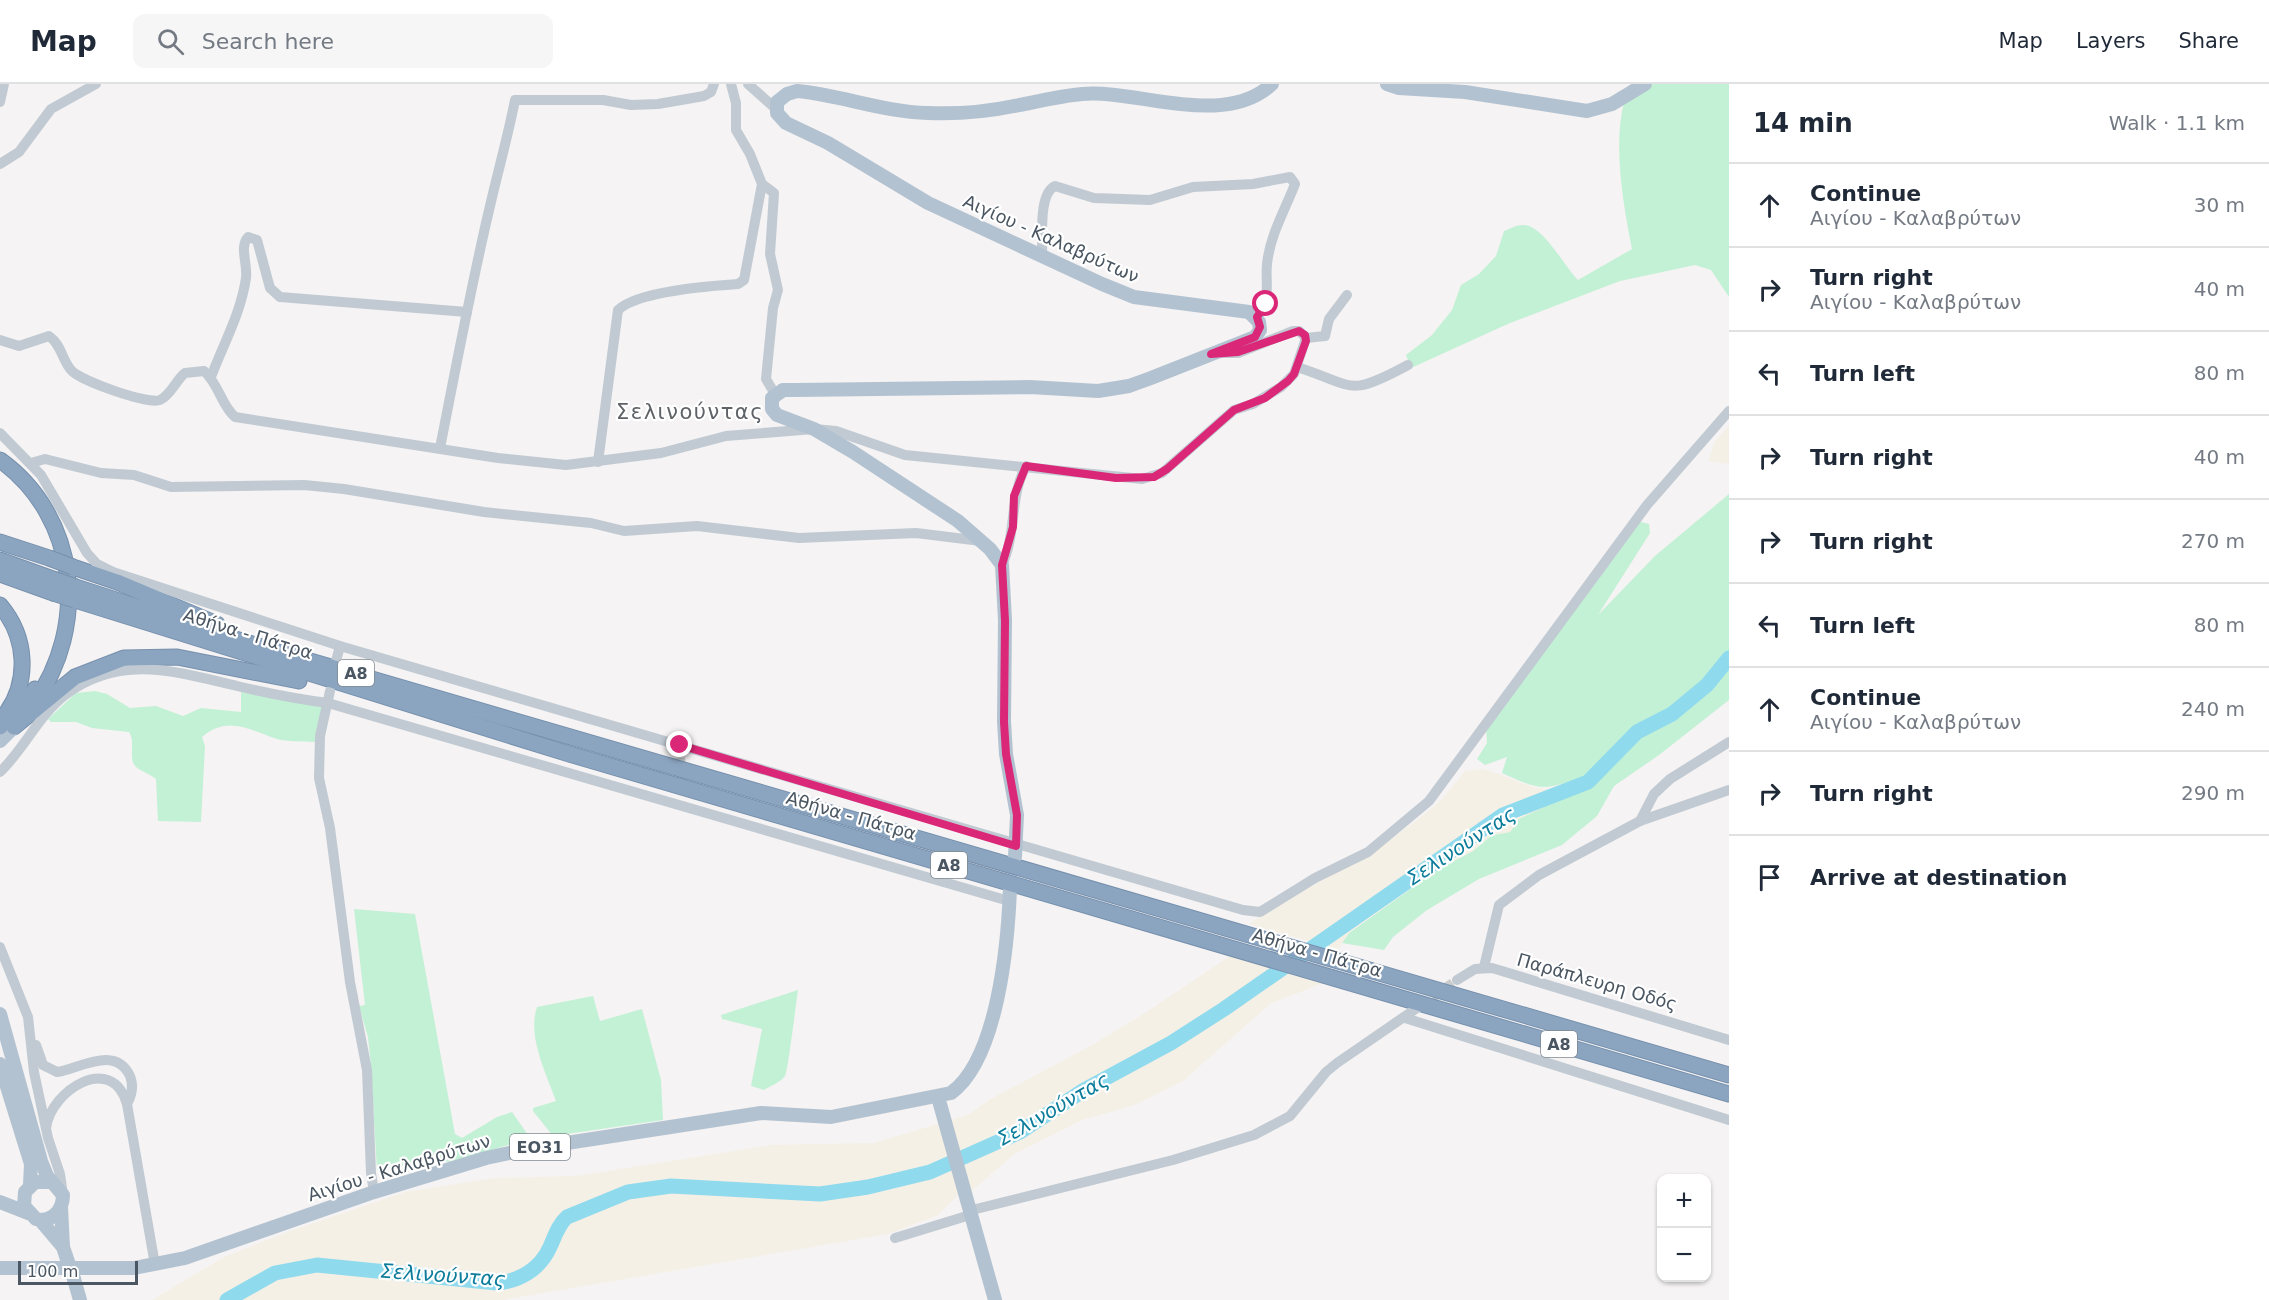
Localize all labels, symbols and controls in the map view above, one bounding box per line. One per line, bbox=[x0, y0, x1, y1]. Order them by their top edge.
search box bbox=[133, 14, 553, 68]
text: Map bbox=[30, 25, 97, 58]
icon: search bbox=[154, 25, 187, 58]
text: Search here bbox=[202, 29, 334, 54]
text: Map bbox=[1999, 29, 2043, 53]
text: Layers bbox=[2076, 29, 2145, 53]
text: Share bbox=[2178, 29, 2239, 53]
text: 14 min bbox=[1753, 108, 1853, 138]
text: Walk · 1.1 km bbox=[2109, 111, 2245, 135]
text: Continue bbox=[1810, 181, 1921, 206]
icon: ahead bbox=[1753, 189, 1786, 222]
street label: Αιγίου - Καλαβρύτων bbox=[960, 190, 1142, 287]
text: 30 m bbox=[2194, 193, 2245, 217]
text: Αιγίου - Καλαβρύτων bbox=[1810, 206, 2021, 230]
text: Turn right bbox=[1810, 265, 1933, 290]
icon: right bbox=[1753, 273, 1786, 306]
text: 40 m bbox=[2194, 277, 2245, 301]
route start bbox=[1252, 290, 1278, 316]
text: Αιγίου - Καλαβρύτων bbox=[1810, 290, 2021, 314]
icon: left bbox=[1753, 357, 1786, 390]
text: Turn left bbox=[1810, 361, 1915, 386]
text: 80 m bbox=[2194, 361, 2245, 385]
district label: Σελινούντας bbox=[616, 400, 764, 424]
icon: right bbox=[1753, 441, 1786, 474]
text: Turn right bbox=[1810, 445, 1933, 470]
text: 40 m bbox=[2194, 445, 2245, 469]
icon: right bbox=[1753, 525, 1786, 558]
text: Turn right bbox=[1810, 529, 1933, 554]
text: 270 m bbox=[2181, 529, 2245, 553]
street label: Αθήνα - Πάτρα bbox=[181, 604, 315, 663]
icon: left bbox=[1753, 609, 1786, 642]
text: Turn left bbox=[1810, 613, 1915, 638]
text: 80 m bbox=[2194, 613, 2245, 637]
road number: Α8 bbox=[338, 660, 374, 686]
text: Continue bbox=[1810, 685, 1921, 710]
icon: ahead bbox=[1753, 693, 1786, 726]
text: 240 m bbox=[2181, 697, 2245, 721]
text: Αιγίου - Καλαβρύτων bbox=[1810, 710, 2021, 734]
route end bbox=[666, 731, 692, 757]
icon: right bbox=[1753, 777, 1786, 810]
text: Turn right bbox=[1810, 781, 1933, 806]
text: 290 m bbox=[2181, 781, 2245, 805]
street label: Αθήνα - Πάτρα bbox=[784, 787, 918, 844]
water label: Σελινούντας bbox=[1402, 802, 1520, 890]
road number: Α8 bbox=[931, 852, 967, 878]
icon: arrive bbox=[1753, 861, 1786, 894]
text: Arrive at destination bbox=[1810, 865, 2067, 890]
street label: Αθήνα - Πάτρα bbox=[1250, 924, 1384, 981]
street label: Παράπλευρη Οδός bbox=[1515, 949, 1680, 1014]
road number: Α8 bbox=[1541, 1031, 1577, 1057]
water label: Σελινούντας bbox=[993, 1067, 1113, 1151]
street label: Αιγίου - Καλαβρύτων bbox=[305, 1130, 493, 1205]
road number: ΕΟ31 bbox=[510, 1134, 570, 1160]
map controls bbox=[1657, 1174, 1711, 1282]
button: + bbox=[1657, 1174, 1711, 1228]
button: − bbox=[1657, 1228, 1711, 1282]
scale bar bbox=[18, 1258, 138, 1286]
water label: Σελινούντας bbox=[380, 1259, 507, 1291]
text: 100 m bbox=[27, 1262, 78, 1281]

